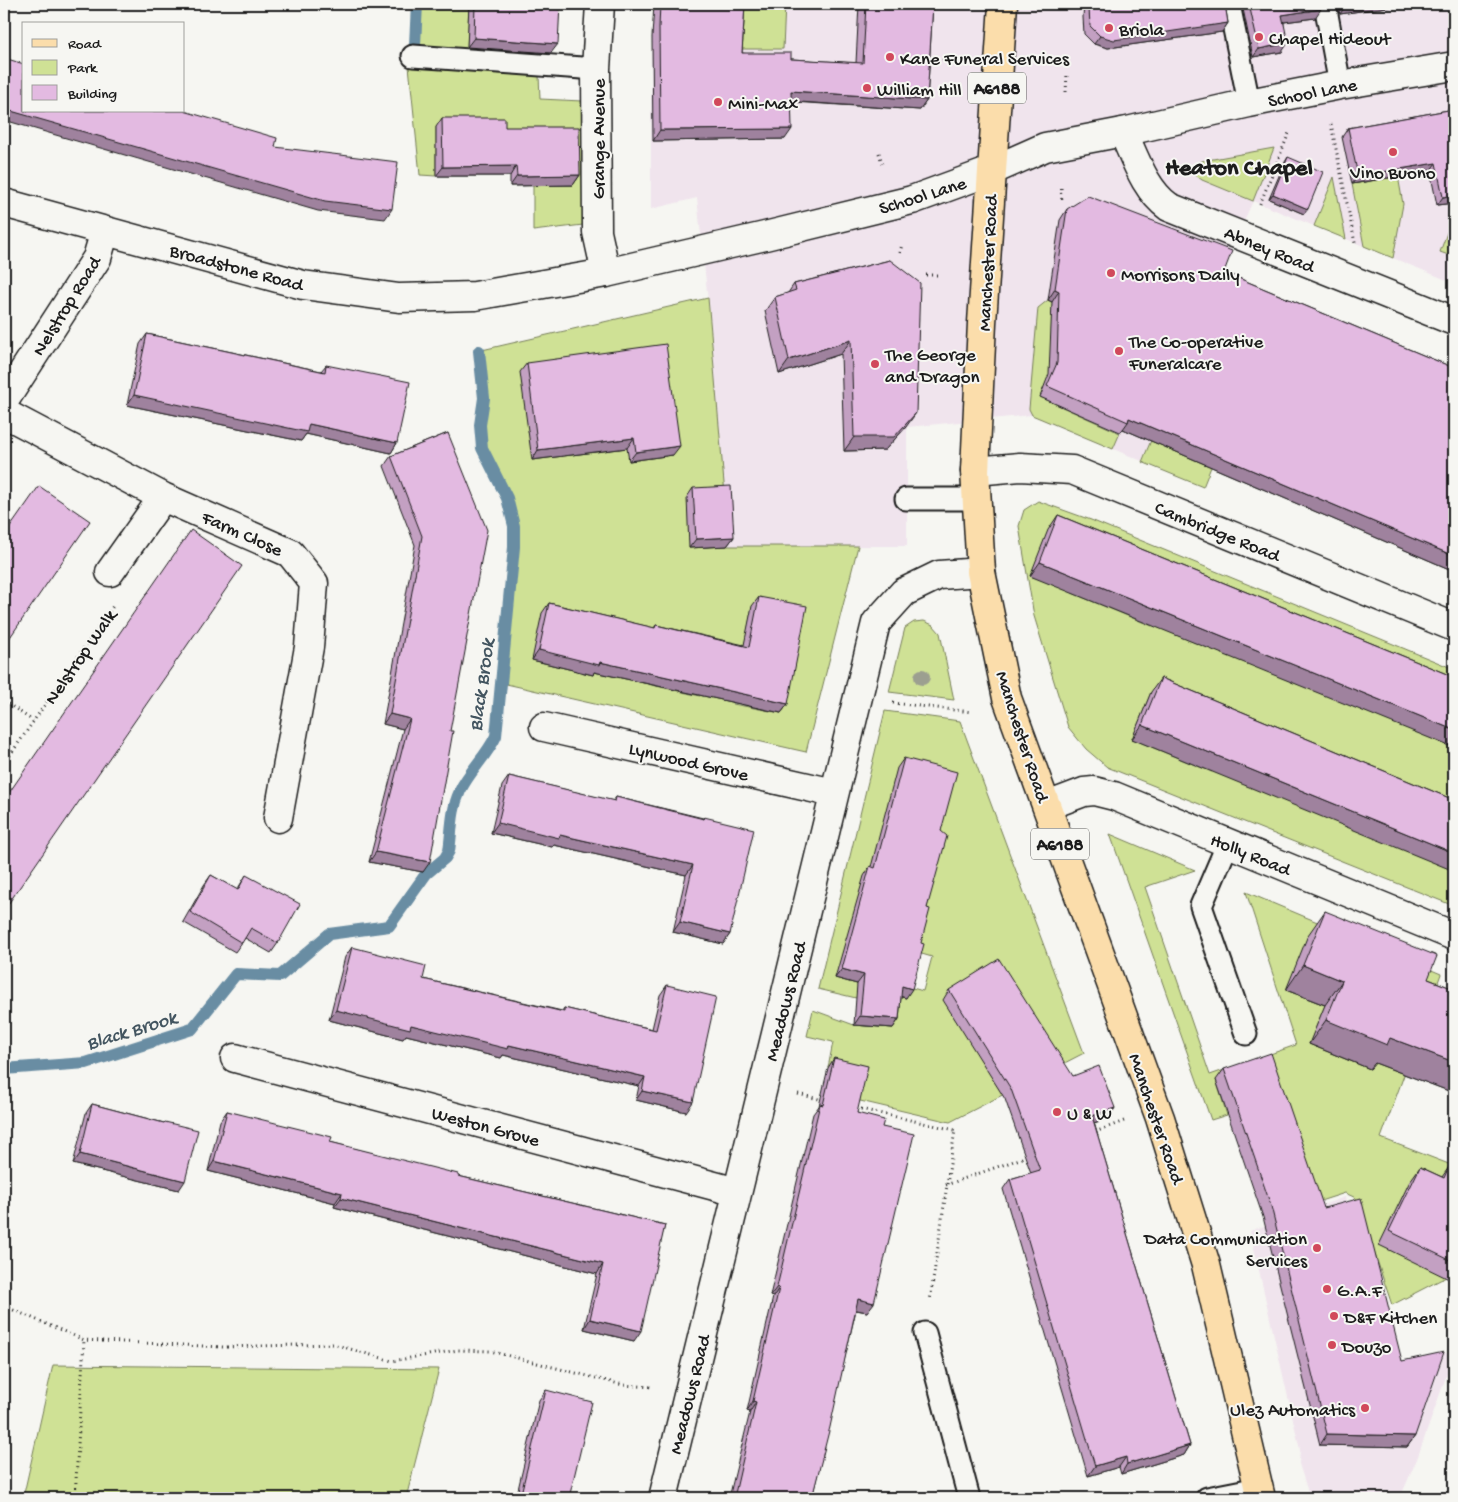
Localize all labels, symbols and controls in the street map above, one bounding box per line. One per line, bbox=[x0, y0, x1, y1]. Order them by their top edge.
place label: Briola bbox=[1118, 20, 1166, 43]
legend bbox=[22, 22, 185, 112]
marker: Briola bbox=[1103, 22, 1115, 34]
place label: Chapel Hideout bbox=[1269, 29, 1393, 52]
marker: Chapel Hideout bbox=[1253, 31, 1265, 43]
text: Road bbox=[68, 36, 102, 54]
place label: Kane Funeral Services bbox=[900, 49, 1070, 72]
marker: Kane Funeral Services bbox=[884, 51, 896, 63]
text: Park bbox=[67, 60, 98, 78]
road number: A6188 bbox=[968, 73, 1026, 104]
street label: School Lane bbox=[1266, 75, 1359, 114]
street label: Grange Avenue bbox=[589, 79, 612, 199]
place label: William Hill bbox=[877, 80, 962, 103]
marker: William Hill bbox=[861, 82, 873, 94]
text: Building bbox=[67, 86, 117, 104]
place label: Mini-Max bbox=[728, 94, 798, 117]
marker: Mini-Max bbox=[712, 96, 724, 108]
marker: Vino Buono bbox=[1387, 146, 1399, 158]
district label: Heaton Chapel bbox=[1165, 155, 1313, 184]
place label: Vino Buono bbox=[1349, 163, 1436, 186]
street label: School Lane bbox=[877, 173, 970, 222]
street label: Manchester Road bbox=[974, 193, 1005, 332]
street label: Abney Road bbox=[1220, 223, 1319, 280]
street label: Broadstone Road bbox=[166, 240, 307, 299]
street label: Nelstrop Road bbox=[28, 251, 109, 361]
place label: Morrisons Daily bbox=[1121, 265, 1240, 288]
marker: Morrisons Daily bbox=[1105, 267, 1117, 279]
place label: The Co-operative Funeralcare bbox=[1128, 332, 1263, 377]
place label: The George and Dragon bbox=[884, 345, 980, 390]
marker: The Co-operative Funeralcare bbox=[1113, 345, 1125, 357]
marker: The George and Dragon bbox=[869, 358, 881, 370]
street label: Cambridge Road bbox=[1151, 498, 1284, 570]
street label: Farm Close bbox=[197, 507, 286, 563]
street label: Nelstrop Walk bbox=[41, 605, 124, 710]
water label: Black Brook bbox=[466, 636, 502, 733]
street label: Manchester Road bbox=[989, 669, 1053, 807]
street label: Lynwood Grove bbox=[626, 738, 751, 788]
road number: A6188 bbox=[1031, 829, 1089, 860]
street label: Holly Road bbox=[1206, 830, 1295, 883]
street label: Meadows Road bbox=[761, 938, 814, 1064]
water label: Black Brook bbox=[84, 1007, 182, 1057]
street label: Manchester Road bbox=[1122, 1051, 1188, 1189]
street label: Weston Grove bbox=[429, 1103, 542, 1154]
place label: U & W bbox=[1067, 1104, 1112, 1127]
marker: U & W bbox=[1051, 1106, 1063, 1118]
place label: Data Communication Services bbox=[1142, 1229, 1308, 1274]
marker: Data Communication Services bbox=[1311, 1242, 1323, 1254]
place label: G.A.F bbox=[1337, 1281, 1383, 1304]
marker: G.A.F bbox=[1321, 1283, 1333, 1295]
place label: D&F Kitchen bbox=[1342, 1308, 1437, 1331]
marker: D&F Kitchen bbox=[1328, 1310, 1340, 1322]
street label: Meadows Road bbox=[665, 1331, 718, 1457]
place label: Douzo bbox=[1340, 1337, 1392, 1360]
marker: Douzo bbox=[1326, 1339, 1338, 1351]
place label: Ulez Automatics bbox=[1230, 1400, 1356, 1423]
marker: Ulez Automatics bbox=[1359, 1402, 1371, 1414]

